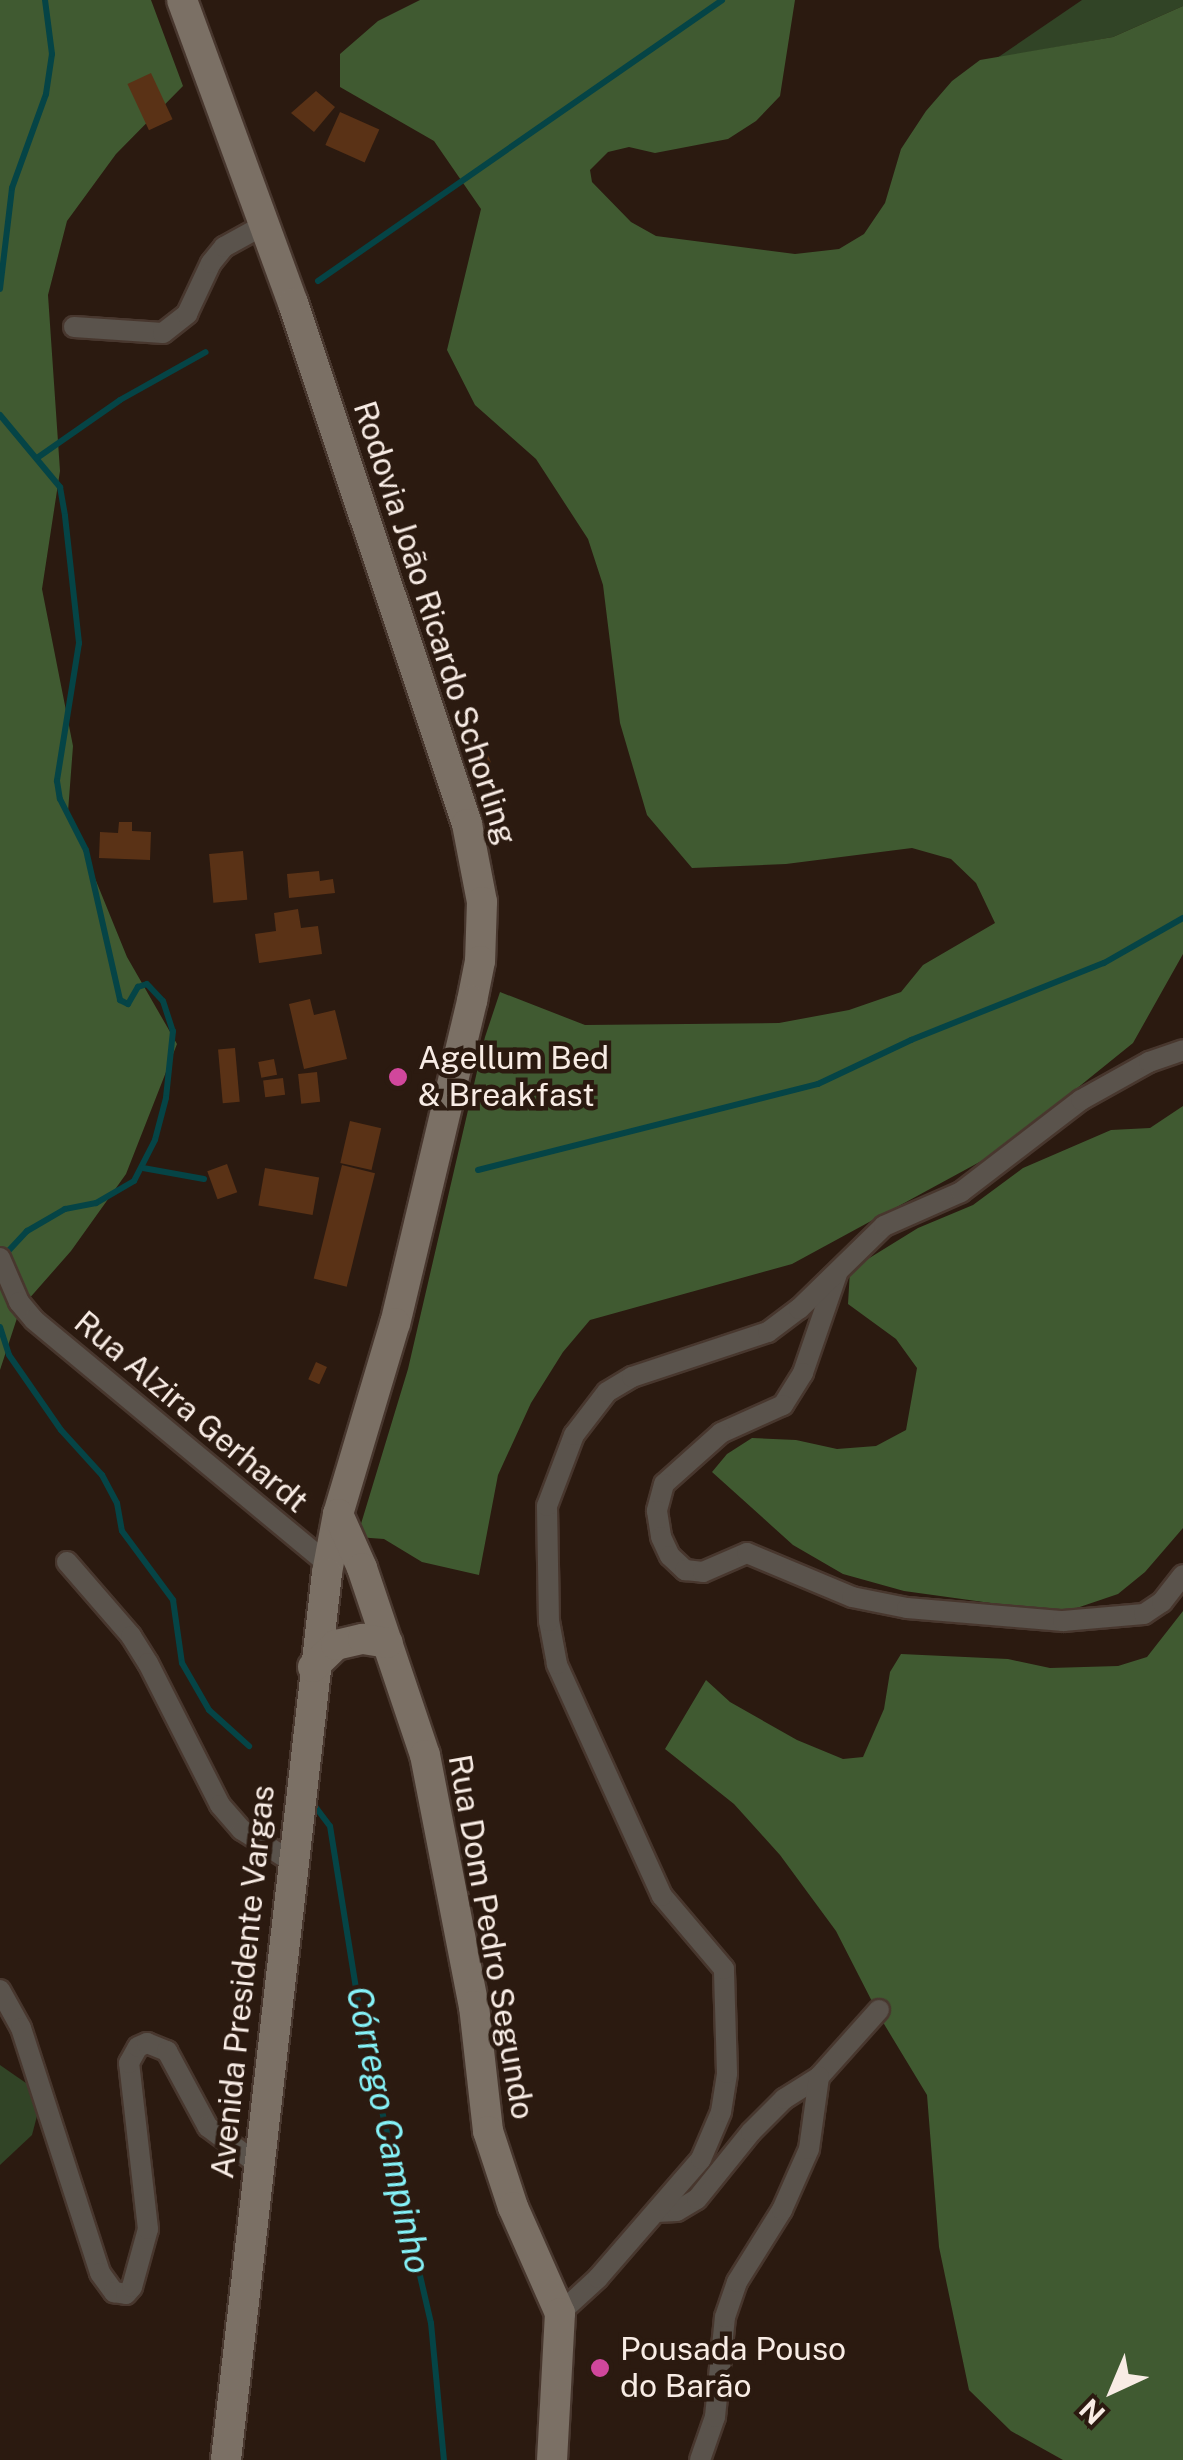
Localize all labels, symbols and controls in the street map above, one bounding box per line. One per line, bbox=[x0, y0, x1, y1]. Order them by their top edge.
street label: Rodovia João Ricardo Schorling bbox=[345, 396, 525, 850]
place label: Agellum Bed & Breakfast bbox=[418, 1040, 609, 1115]
marker: Agellum Bed & Breakfast bbox=[387, 1066, 409, 1088]
street label: Rua Alzira Gerhardt bbox=[66, 1303, 316, 1521]
street label: Rua Dom Pedro Segundo bbox=[440, 1751, 542, 2123]
street label: Avenida Presidente Vargas bbox=[203, 1783, 283, 2181]
water label: Córrego Campinho bbox=[337, 1982, 439, 2278]
place label: Pousada Pouso do Barão bbox=[620, 2331, 846, 2406]
north arrow bbox=[1063, 2340, 1163, 2440]
marker: Pousada Pouso do Barão bbox=[589, 2357, 611, 2379]
text: N bbox=[1072, 2392, 1111, 2431]

